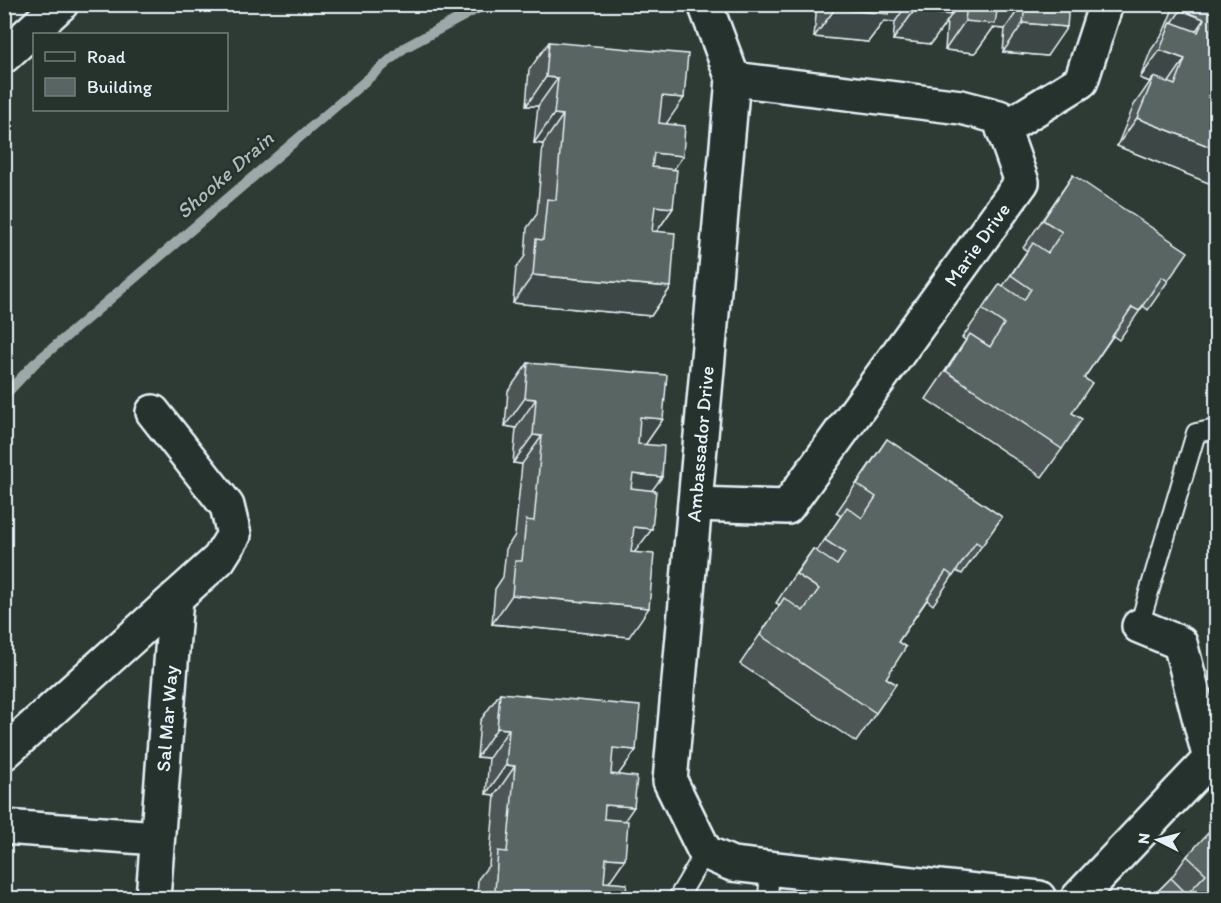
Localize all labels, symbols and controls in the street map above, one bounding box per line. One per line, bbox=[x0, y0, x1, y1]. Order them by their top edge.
legend bbox=[33, 33, 228, 111]
text: Road bbox=[87, 46, 126, 68]
text: Building bbox=[87, 76, 153, 98]
water label: Shooke Drain bbox=[171, 126, 278, 224]
street label: Marie Drive bbox=[939, 198, 1015, 291]
street label: Ambassador Drive bbox=[681, 365, 719, 523]
street label: Sal Mar Way bbox=[151, 664, 183, 773]
north arrow bbox=[1128, 810, 1188, 870]
text: N bbox=[1134, 832, 1154, 845]

